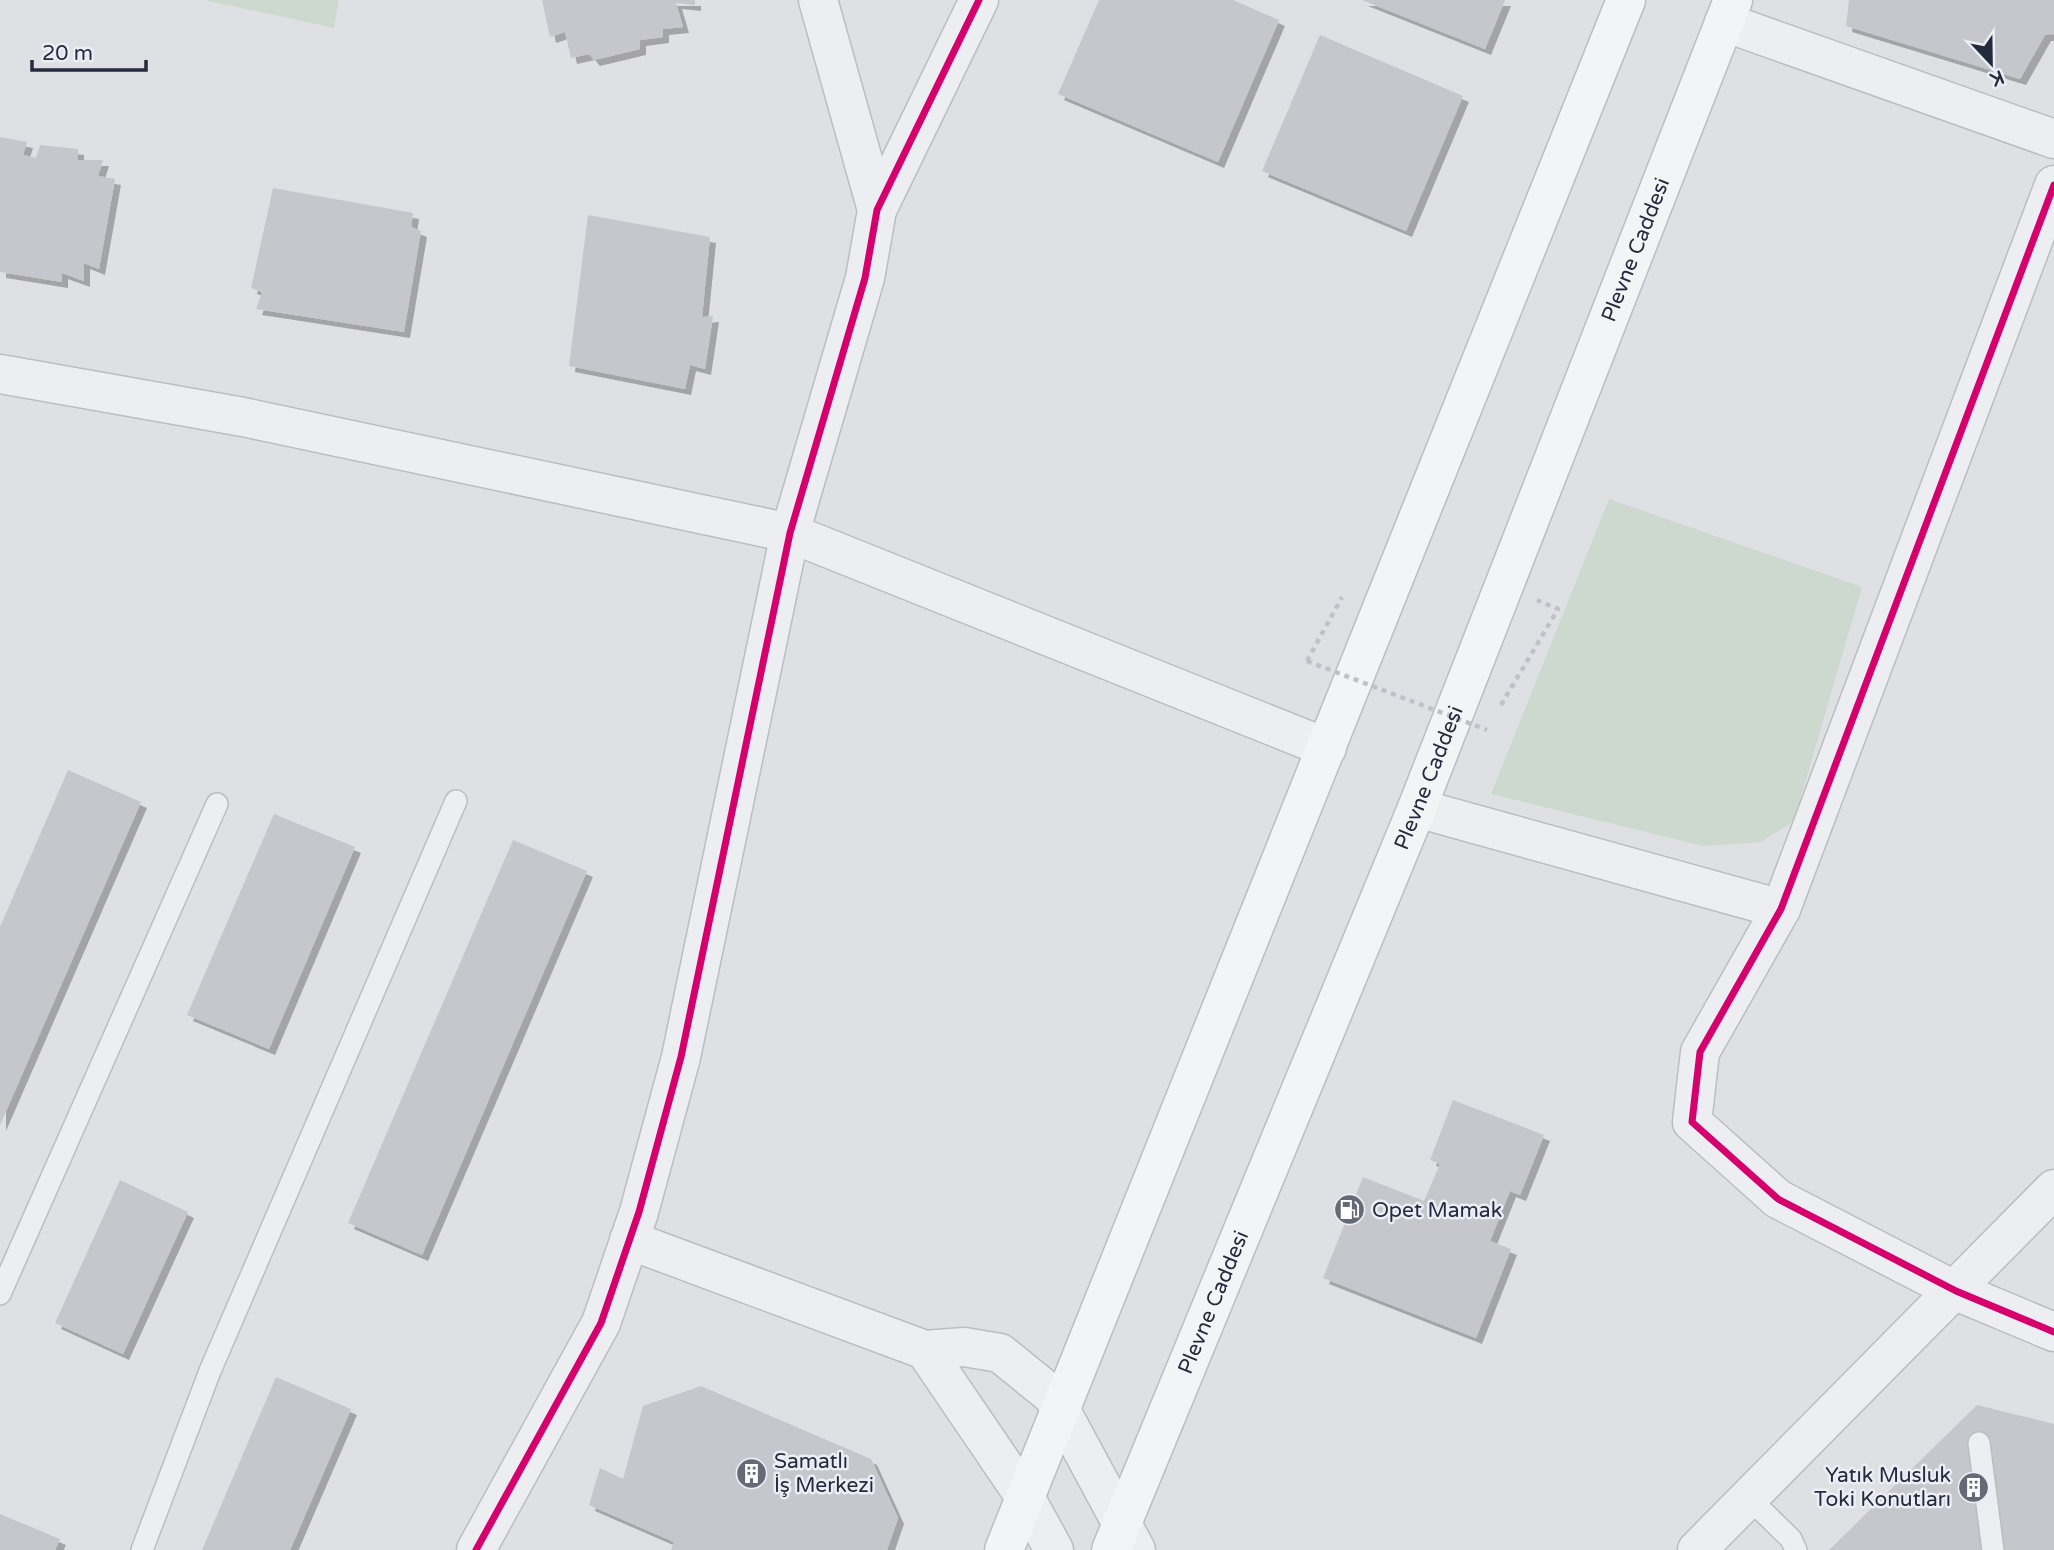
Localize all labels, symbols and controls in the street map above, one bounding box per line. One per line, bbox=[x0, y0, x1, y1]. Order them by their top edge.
scale bar bbox=[32, 28, 145, 72]
north arrow bbox=[1956, 28, 2026, 98]
text: 20 m bbox=[42, 41, 93, 66]
text: K bbox=[1987, 65, 2007, 91]
street label: Plevne Caddesi bbox=[1596, 174, 1675, 325]
street label: Plevne Caddesi bbox=[1389, 702, 1468, 853]
fuel station icon: Opet Mamak bbox=[1332, 1193, 1366, 1227]
place label: Opet Mamak bbox=[1372, 1198, 1502, 1223]
street label: Plevne Caddesi bbox=[1173, 1227, 1254, 1377]
place label: Samatlı İş Merkezi bbox=[774, 1449, 874, 1498]
building icon: Samatlı İş Merkezi bbox=[734, 1456, 768, 1490]
place label: Yatık Musluk Toki Konutları bbox=[1814, 1463, 1951, 1512]
building icon: Yatık Musluk Toki Konutları bbox=[1957, 1470, 1991, 1504]

